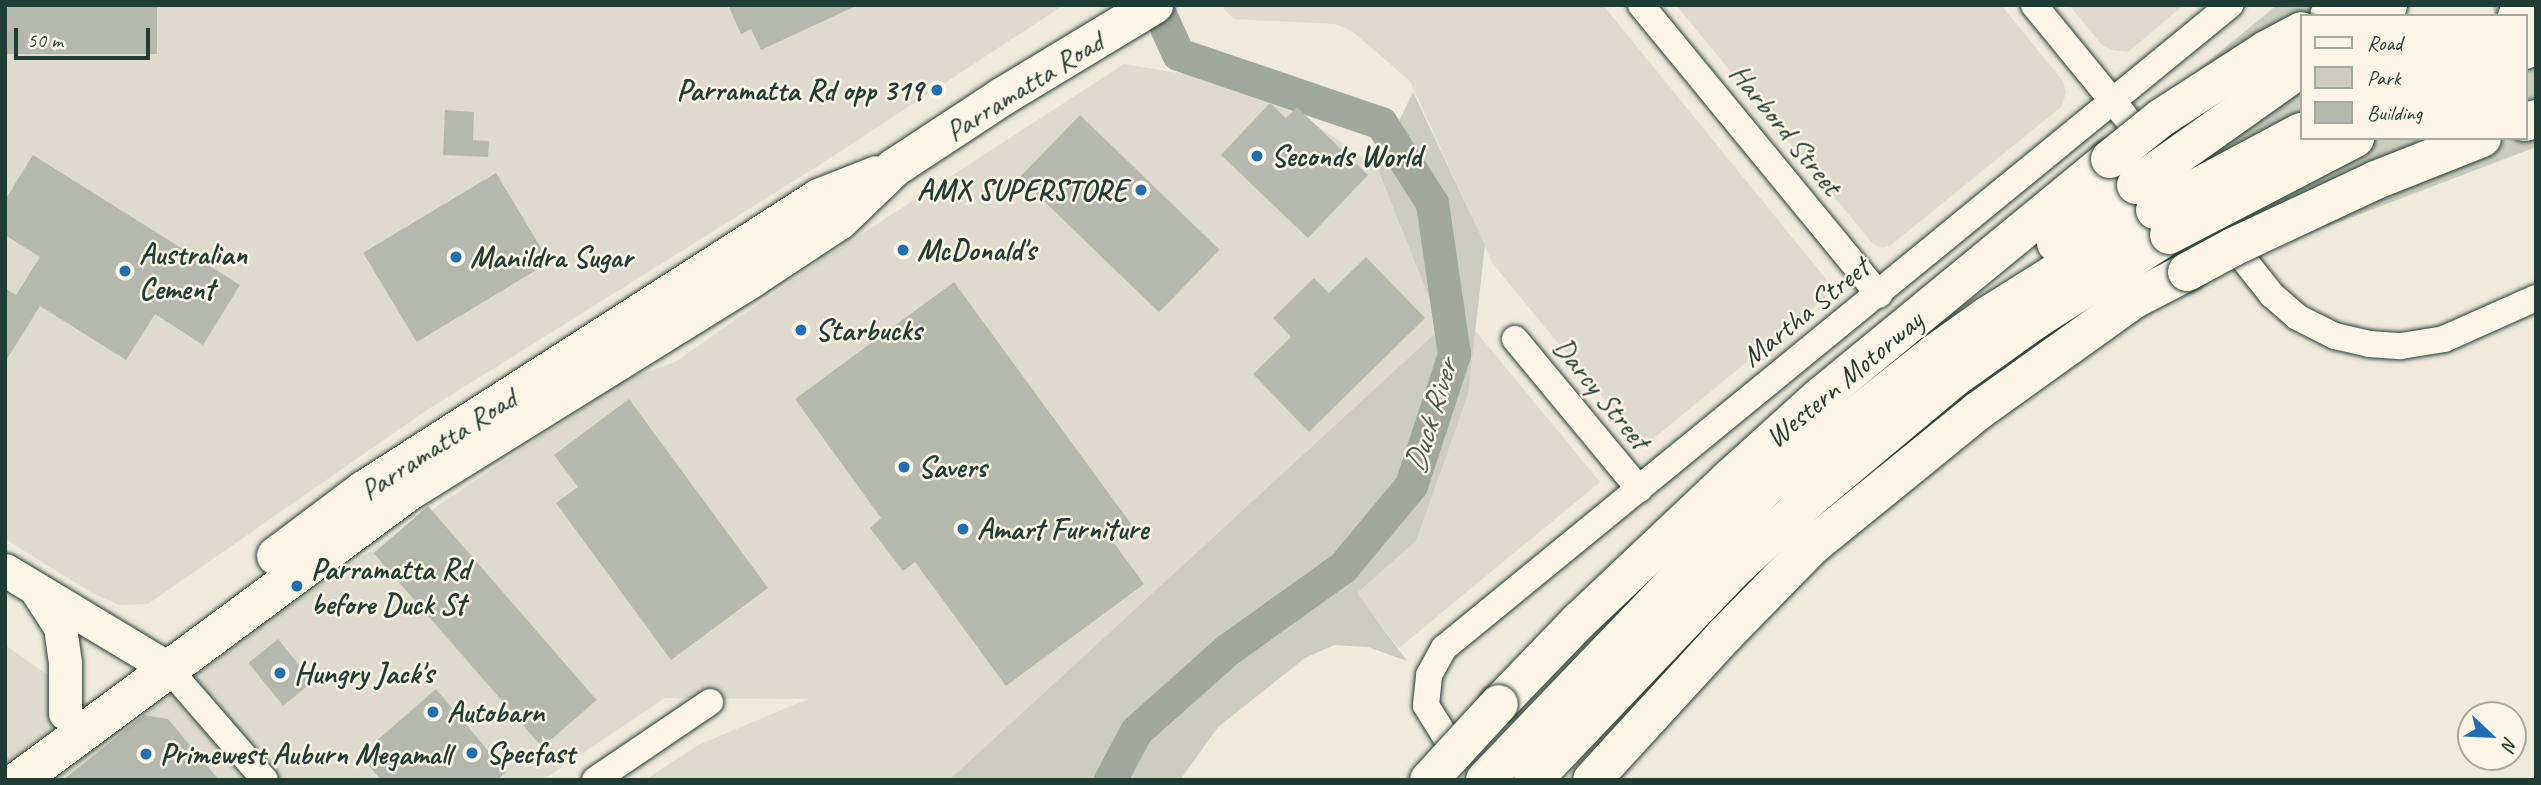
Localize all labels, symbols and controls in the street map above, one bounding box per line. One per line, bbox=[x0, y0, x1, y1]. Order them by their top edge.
scale bar bbox=[18, 14, 154, 58]
legend bbox=[2300, 14, 2527, 140]
street label: Parramatta Road bbox=[939, 23, 1109, 149]
text: 50 m bbox=[27, 27, 63, 53]
text: Road bbox=[2367, 30, 2402, 56]
street label: Harbord Street bbox=[1722, 56, 1850, 202]
text: Park bbox=[2367, 65, 2400, 91]
place label: Parramatta Rd opp 319 bbox=[676, 72, 923, 108]
marker: Parramatta Rd opp 319 bbox=[929, 82, 945, 98]
text: Building bbox=[2367, 100, 2422, 126]
place label: Seconds World bbox=[1271, 138, 1421, 174]
marker: Seconds World bbox=[1249, 148, 1265, 164]
place label: AMX SUPERSTORE bbox=[918, 172, 1127, 208]
marker: AMX SUPERSTORE bbox=[1133, 182, 1149, 198]
place label: McDonald's bbox=[917, 232, 1036, 268]
place label: Australian Cement bbox=[139, 236, 247, 306]
place label: Manildra Sugar bbox=[470, 239, 632, 275]
marker: McDonald's bbox=[895, 242, 911, 258]
marker: Manildra Sugar bbox=[448, 249, 464, 265]
street label: Martha Street bbox=[1734, 250, 1876, 374]
marker: Australian Cement bbox=[117, 263, 133, 279]
street label: Western Motorway bbox=[1758, 303, 1930, 455]
place label: Starbucks bbox=[815, 312, 922, 348]
marker: Starbucks bbox=[793, 322, 809, 338]
street label: Darcy Street bbox=[1546, 329, 1658, 457]
water label: Duck River bbox=[1396, 355, 1466, 479]
street label: Parramatta Road bbox=[353, 380, 523, 508]
place label: Savers bbox=[918, 449, 987, 485]
marker: Savers bbox=[896, 459, 912, 475]
place label: Amart Furniture bbox=[977, 511, 1148, 547]
marker: Amart Furniture bbox=[955, 521, 971, 537]
place label: Parramatta Rd before Duck St bbox=[311, 551, 469, 622]
marker: Parramatta Rd before Duck St bbox=[289, 578, 305, 594]
place label: Hungry Jack's bbox=[294, 655, 434, 691]
marker: Hungry Jack's bbox=[272, 665, 288, 681]
place label: Autobarn bbox=[447, 694, 544, 730]
north arrow bbox=[2457, 701, 2527, 771]
marker: Autobarn bbox=[425, 704, 441, 720]
text: N bbox=[2496, 733, 2523, 754]
place label: Specfast bbox=[486, 735, 575, 771]
place label: Primewest Auburn Megamall bbox=[160, 736, 451, 772]
marker: Specfast bbox=[464, 745, 480, 761]
marker: Primewest Auburn Megamall bbox=[138, 746, 154, 762]

